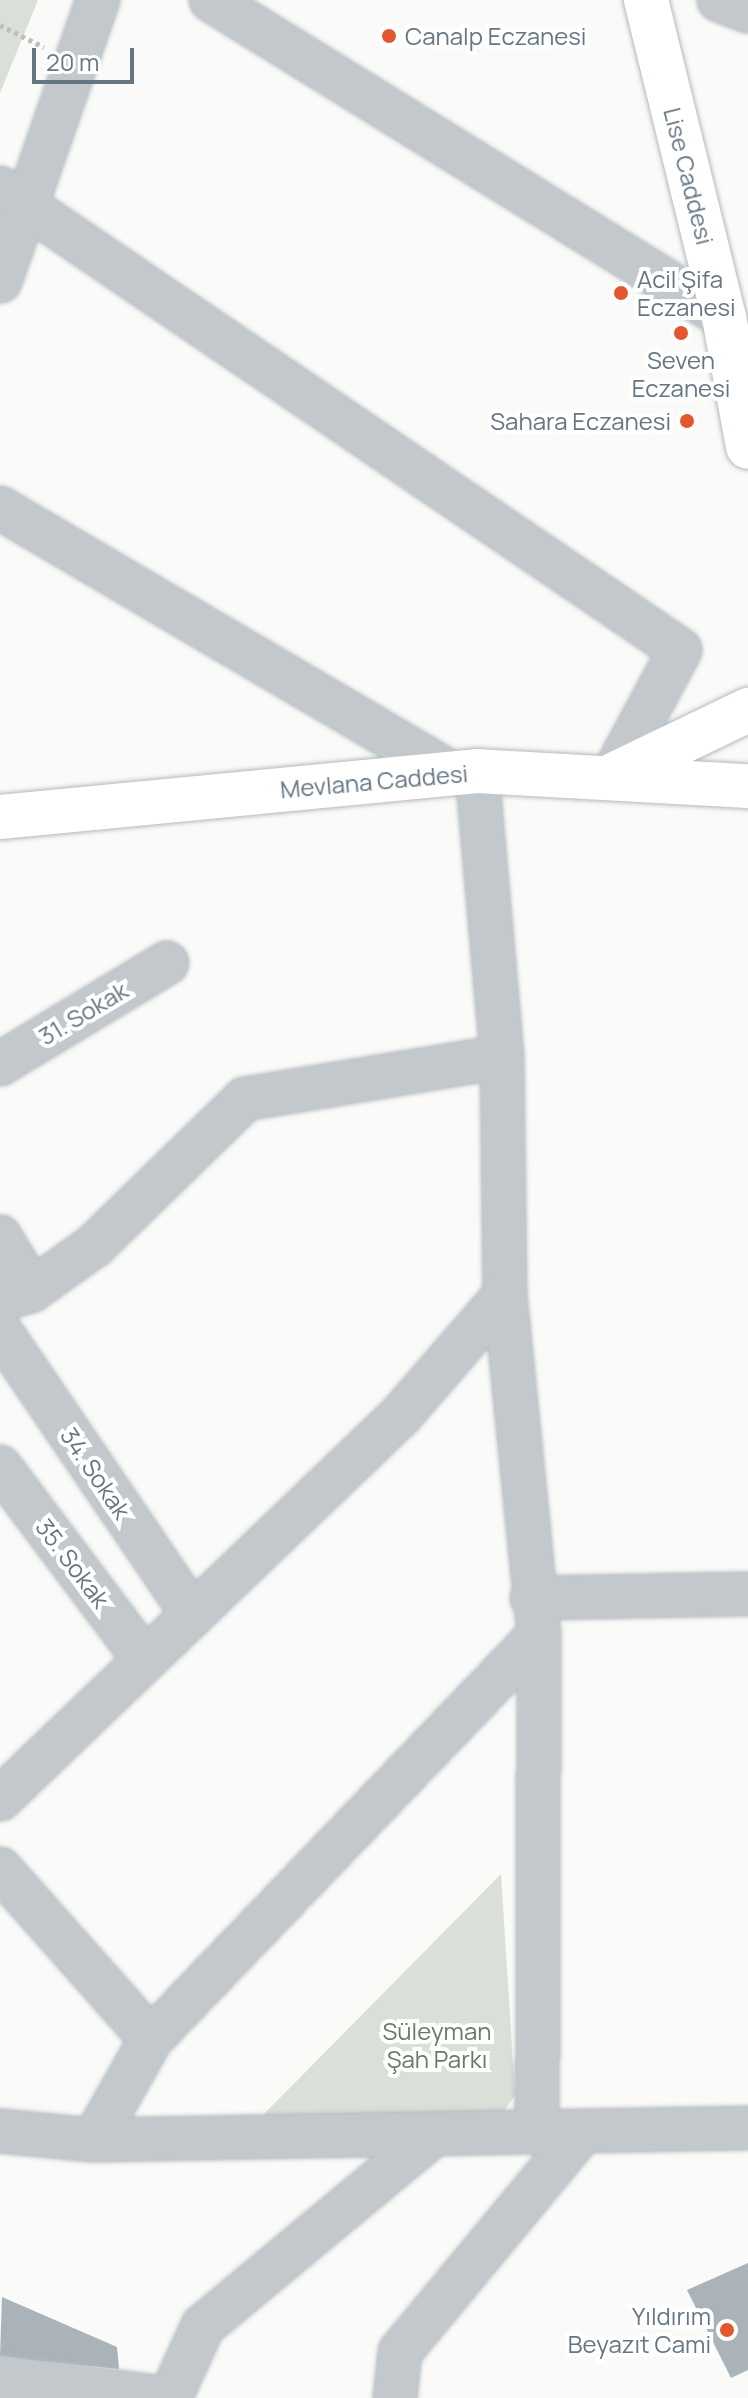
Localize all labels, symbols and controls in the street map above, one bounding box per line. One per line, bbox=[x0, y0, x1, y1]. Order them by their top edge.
place label: Canalp Eczanesi bbox=[405, 22, 586, 50]
marker: Canalp Eczanesi bbox=[380, 27, 398, 45]
scale bar bbox=[36, 32, 138, 82]
text: 20 m bbox=[46, 45, 99, 78]
street label: Lise Caddesi bbox=[658, 104, 720, 248]
place label: Acil Şifa Eczanesi bbox=[637, 265, 736, 321]
marker: Acil Şifa Eczanesi bbox=[612, 284, 630, 302]
marker: Seven Eczanesi bbox=[672, 324, 690, 342]
place label: Seven Eczanesi bbox=[632, 346, 730, 402]
place label: Sahara Eczanesi bbox=[490, 407, 671, 435]
marker: Sahara Eczanesi bbox=[678, 412, 696, 430]
street label: Mevlana Caddesi bbox=[279, 758, 469, 804]
street label: 31. Sokak bbox=[33, 975, 133, 1051]
street label: 34. Sokak bbox=[55, 1422, 137, 1524]
street label: 35. Sokak bbox=[30, 1513, 116, 1613]
park label: Süleyman Şah Parkı bbox=[382, 2017, 492, 2073]
place label: Yıldırım Beyazıt Cami bbox=[568, 2302, 711, 2358]
marker: Yıldırım Beyazıt Cami bbox=[718, 2321, 736, 2339]

